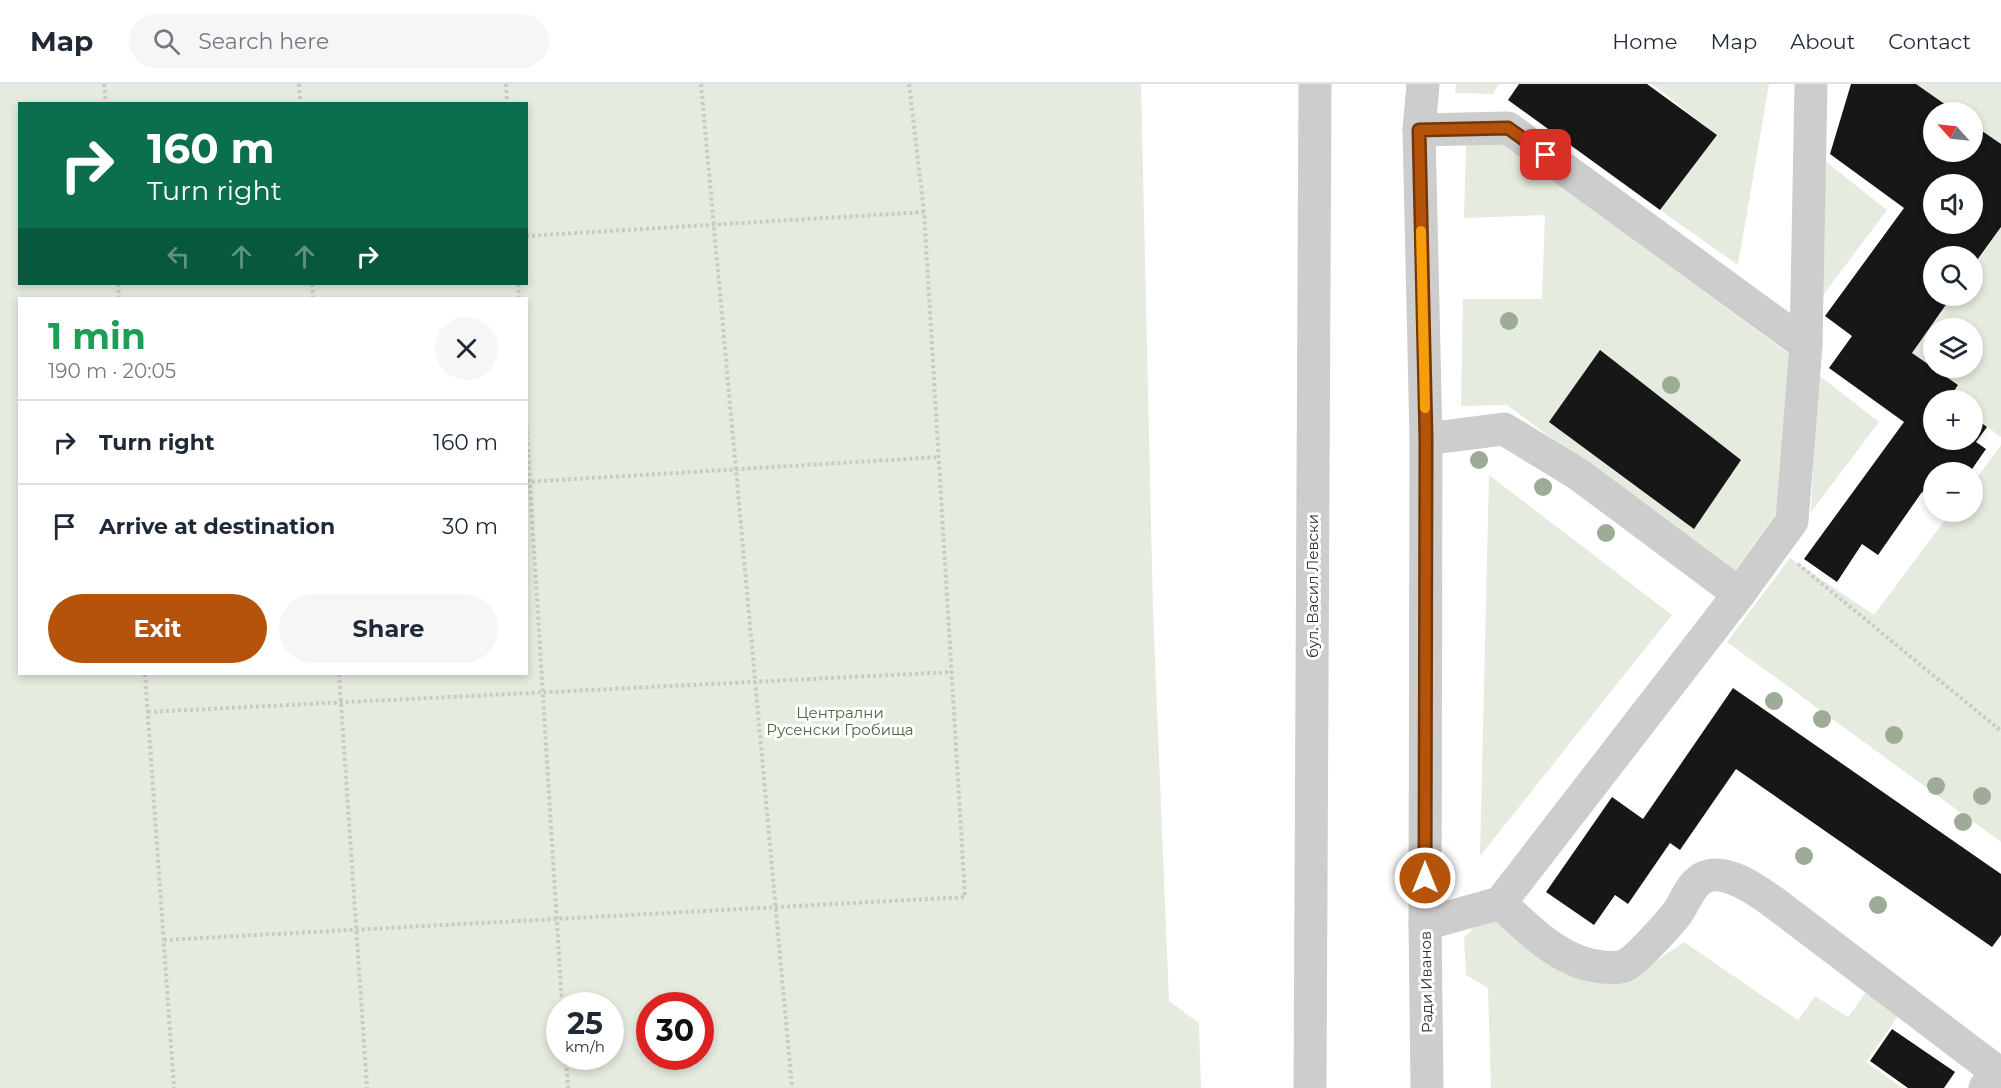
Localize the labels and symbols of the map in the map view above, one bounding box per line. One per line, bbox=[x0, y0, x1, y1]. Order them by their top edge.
north arrow bbox=[1923, 102, 1983, 162]
pin bbox=[1520, 129, 1571, 180]
street label: бул. Васил Левски bbox=[1303, 514, 1322, 658]
park label: Централни Русенски Гробища bbox=[766, 703, 914, 739]
position arrow bbox=[1393, 846, 1457, 910]
street label: Ради Иванов bbox=[1416, 931, 1436, 1033]
speed limit sign: 30 bbox=[636, 992, 714, 1070]

